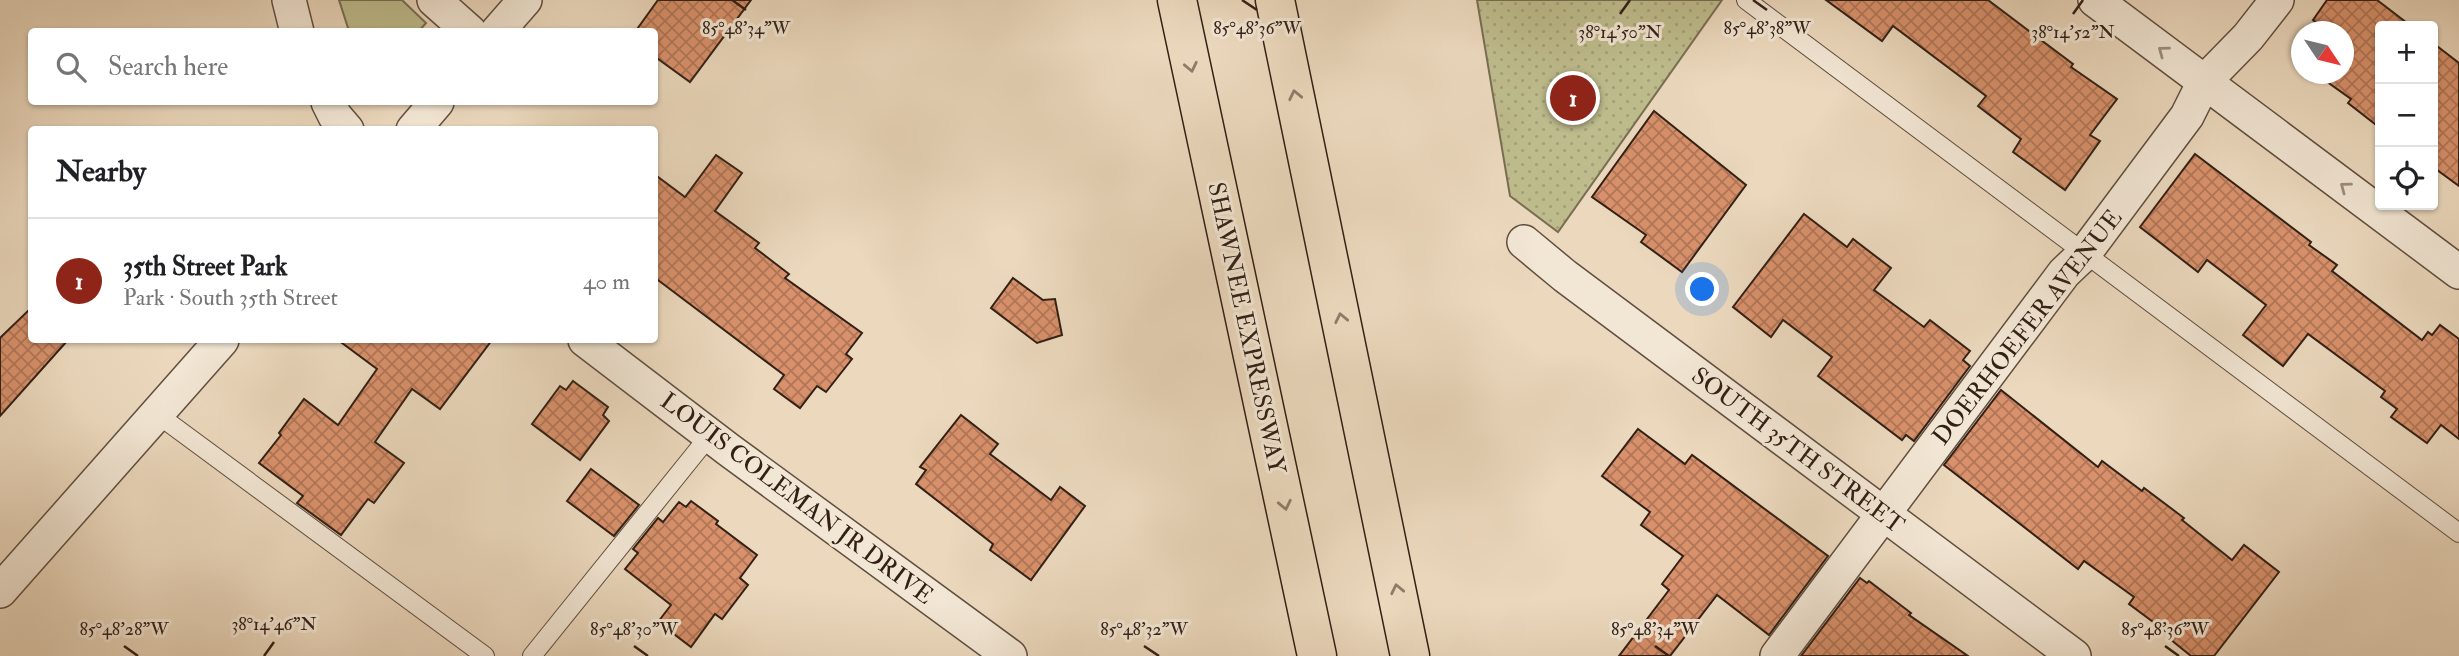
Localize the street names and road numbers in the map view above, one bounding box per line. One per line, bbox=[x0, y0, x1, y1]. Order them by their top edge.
street label: SHAWNEE EXPRESSWAY bbox=[1200, 179, 1293, 477]
street label: DOERHOEFER AVENUE bbox=[1926, 203, 2129, 451]
street label: SOUTH 35TH STREET bbox=[1685, 360, 1910, 541]
street label: LOUIS COLEMAN JR DRIVE bbox=[654, 386, 939, 611]

